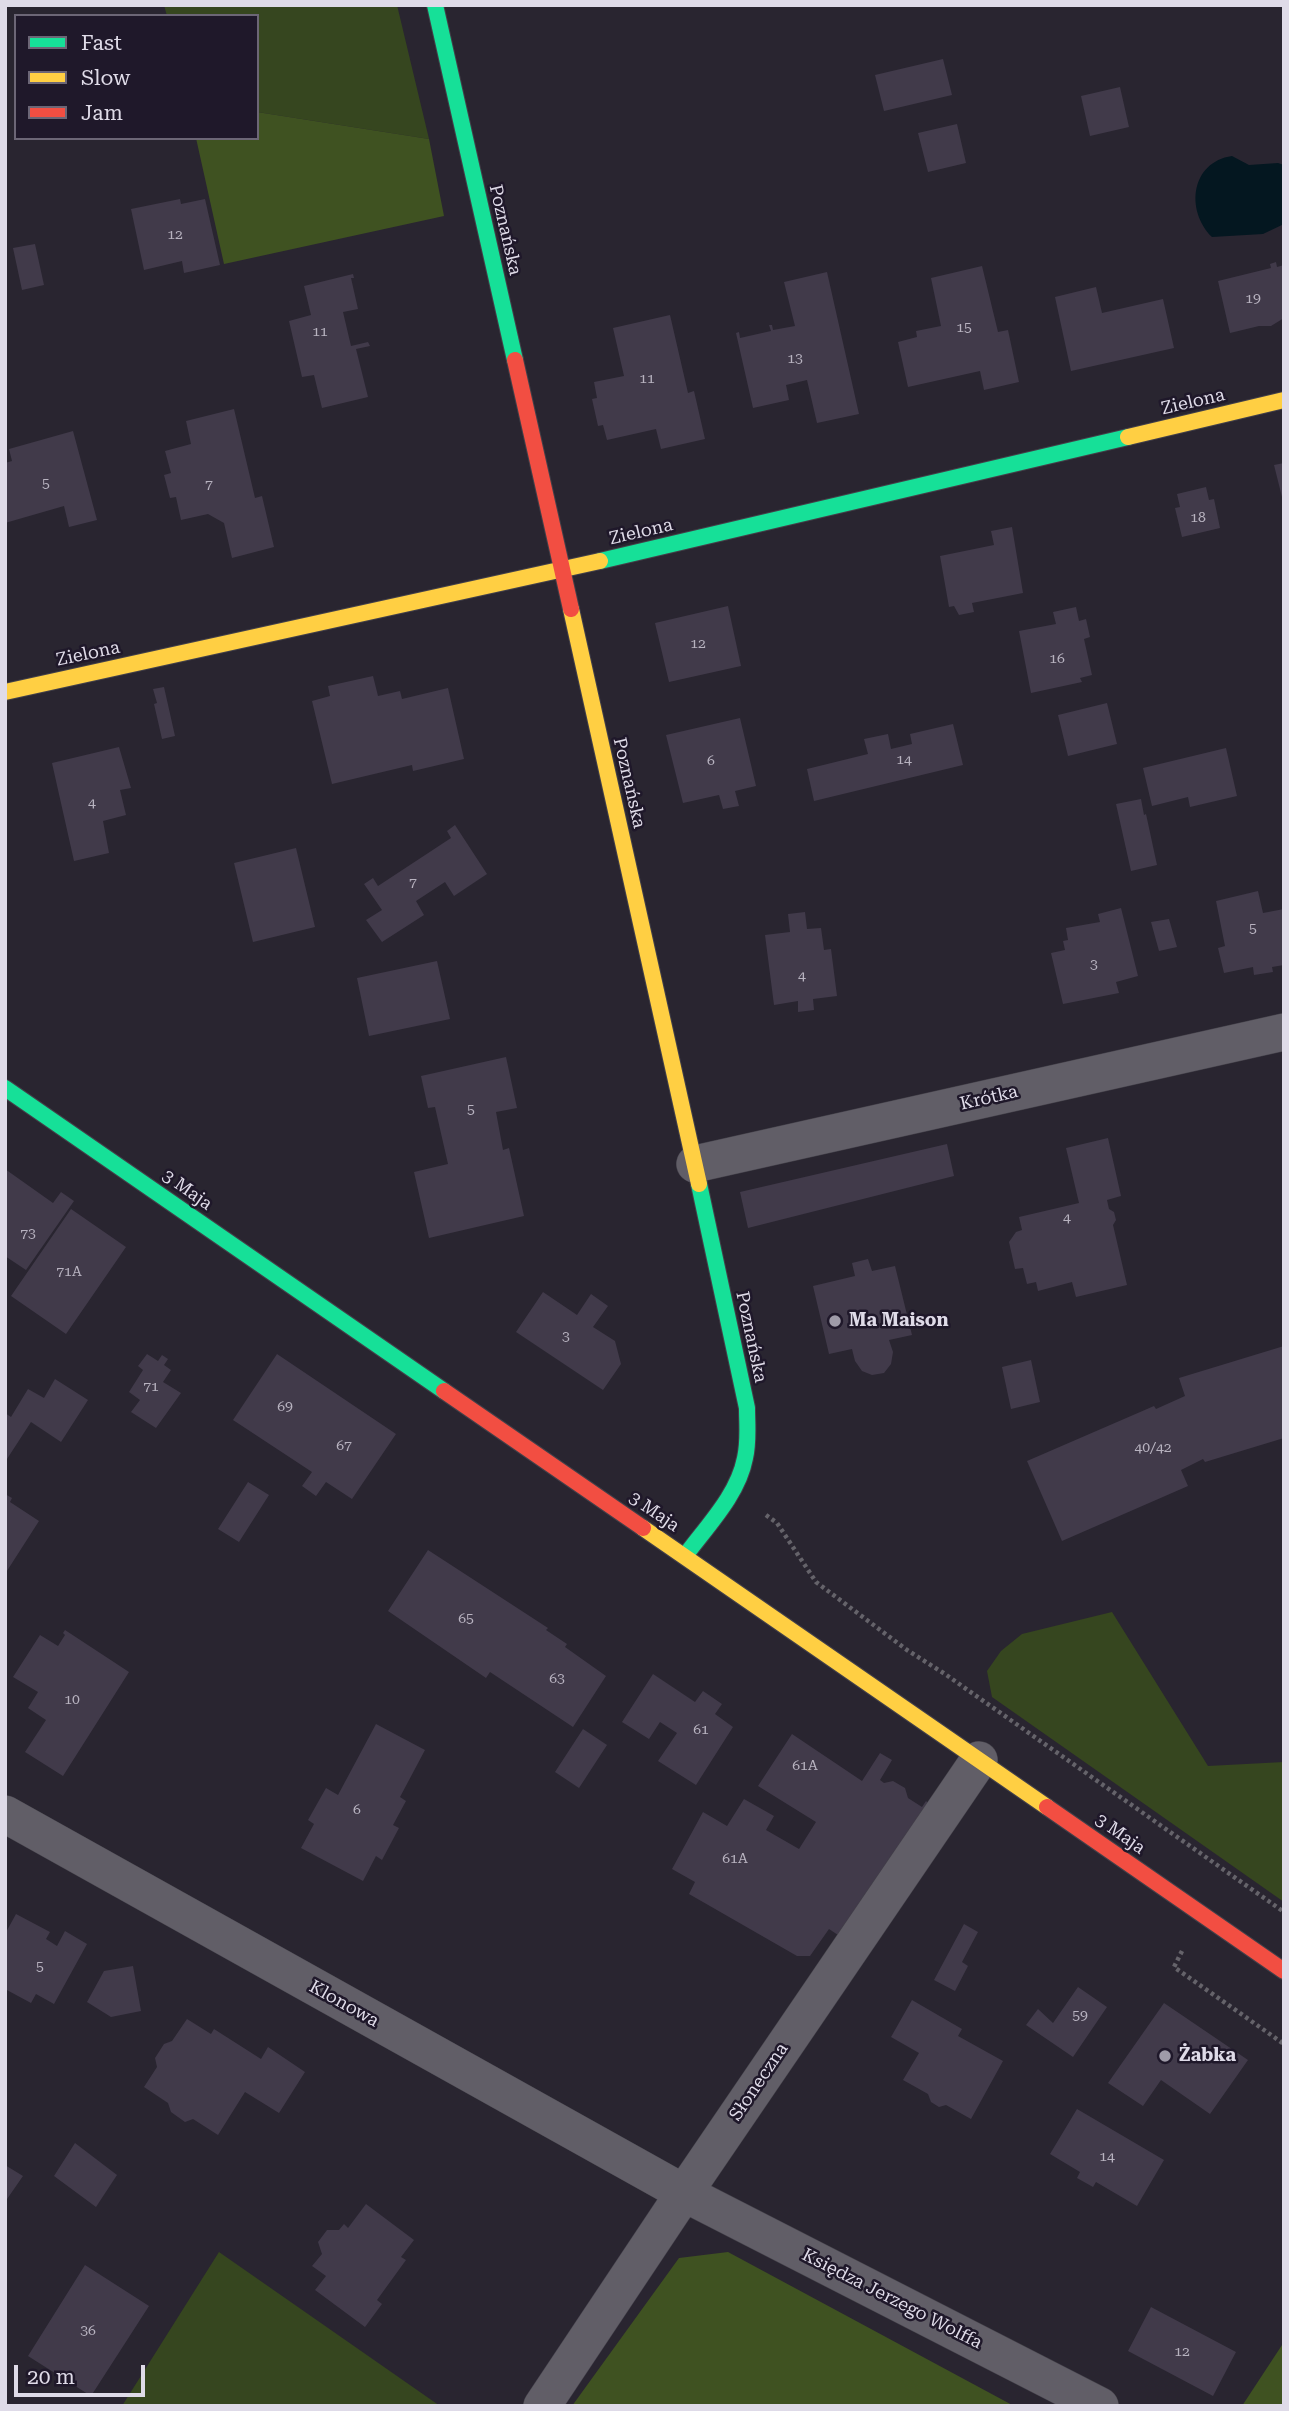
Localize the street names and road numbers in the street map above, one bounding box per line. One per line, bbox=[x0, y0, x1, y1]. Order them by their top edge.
street label: Poznańska bbox=[484, 182, 526, 278]
street label: Zielona bbox=[1159, 384, 1227, 420]
street label: Zielona bbox=[607, 514, 675, 550]
street label: Zielona bbox=[54, 637, 122, 671]
street label: Poznańska bbox=[608, 735, 650, 831]
street label: Krótka bbox=[958, 1081, 1020, 1115]
street label: 3 Maja bbox=[158, 1165, 216, 1215]
street label: Poznańska bbox=[731, 1289, 771, 1385]
street label: 3 Maja bbox=[625, 1487, 683, 1537]
street label: 3 Maja bbox=[1091, 1809, 1149, 1859]
street label: Klonowa bbox=[305, 1976, 383, 2032]
street label: Słoneczna bbox=[725, 2039, 793, 2125]
street label: Księdza Jerzego Wolffa bbox=[798, 2244, 986, 2354]

